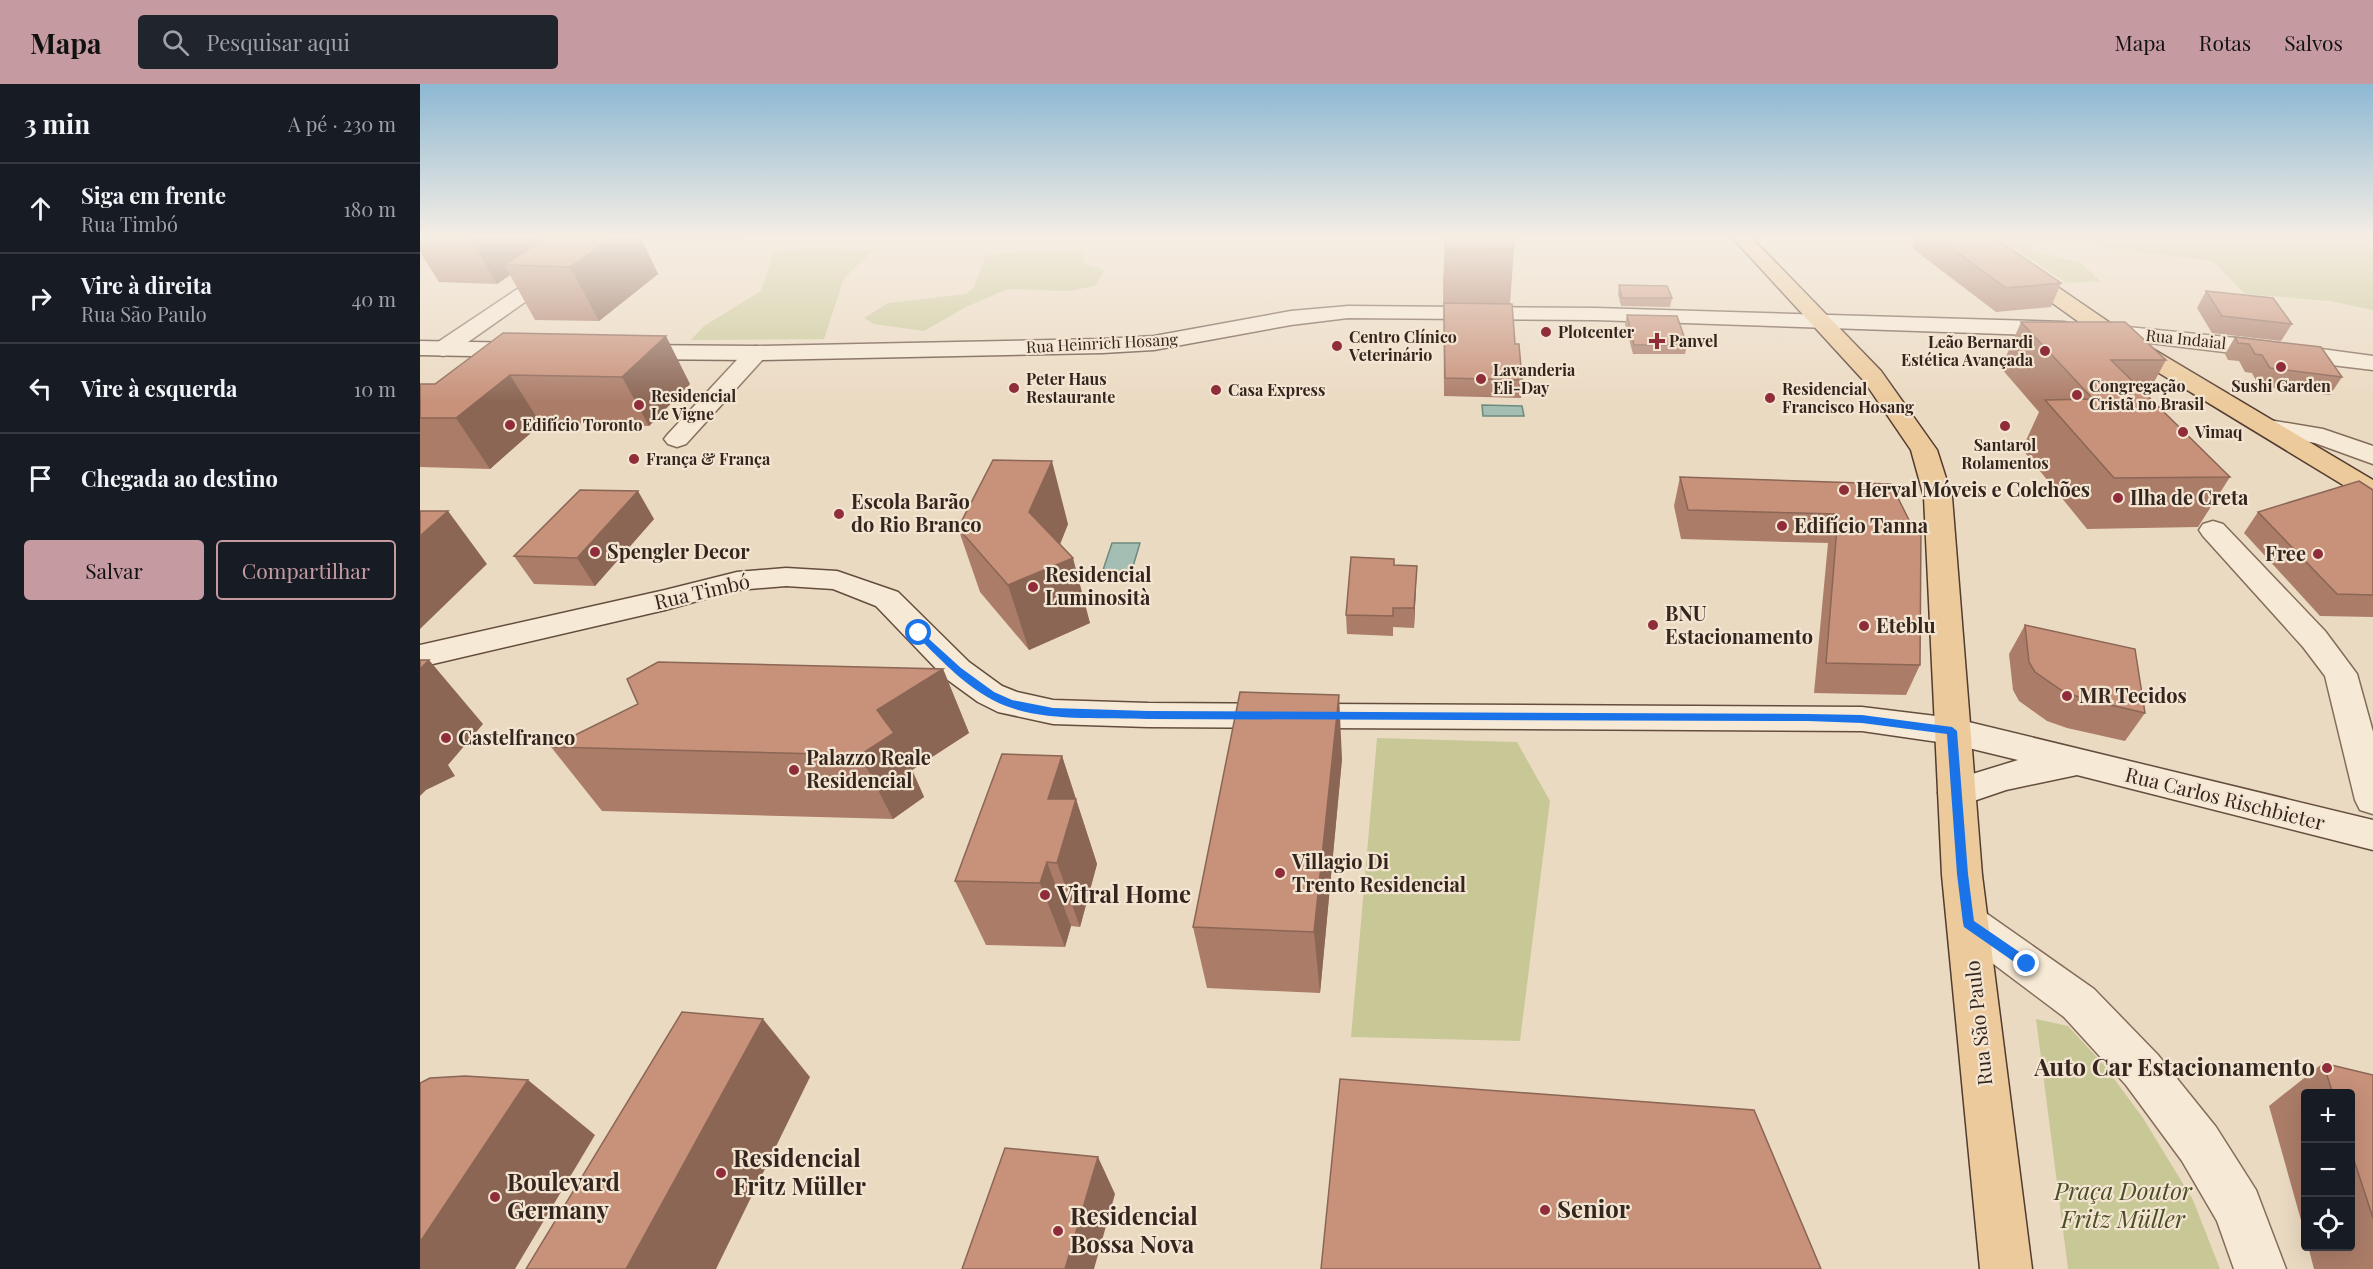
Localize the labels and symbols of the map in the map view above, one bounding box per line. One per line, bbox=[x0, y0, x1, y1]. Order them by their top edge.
place label: Plotcenter bbox=[1558, 321, 1635, 342]
street label: Rua Indaial bbox=[2145, 324, 2228, 353]
marker: Plotcenter bbox=[1539, 325, 1553, 339]
place label: Centro Clínico Veterinário bbox=[1348, 326, 1457, 365]
street label: Rua Heinrich Hosang bbox=[1025, 328, 1179, 357]
place label: Panvel bbox=[1669, 330, 1718, 351]
place label: Leão Bernardi Estética Avançada bbox=[1901, 331, 2034, 370]
marker: Panvel bbox=[1650, 334, 1664, 348]
marker: Centro Clínico Veterinário bbox=[1330, 339, 1344, 353]
marker: Leão Bernardi Estética Avançada bbox=[2038, 344, 2052, 358]
place label: Lavanderia Eli-Day bbox=[1493, 359, 1576, 398]
marker: Sushi Garden bbox=[2274, 360, 2288, 374]
place label: Peter Haus Restaurante bbox=[1026, 368, 1115, 407]
marker: Lavanderia Eli-Day bbox=[1474, 372, 1488, 386]
place label: Congregação Cristã no Brasil bbox=[2089, 375, 2204, 414]
place label: Sushi Garden bbox=[2231, 375, 2331, 396]
place label: Residencial Francisco Hosang bbox=[1782, 378, 1914, 417]
place label: Casa Express bbox=[1228, 379, 1325, 400]
marker: Peter Haus Restaurante bbox=[1007, 381, 1021, 395]
marker: Casa Express bbox=[1209, 383, 1223, 397]
place label: Residencial Le Vigne bbox=[651, 385, 736, 424]
marker: Congregação Cristã no Brasil bbox=[2070, 388, 2084, 402]
marker: Residencial Francisco Hosang bbox=[1763, 391, 1777, 405]
marker: Residencial Le Vigne bbox=[632, 398, 646, 412]
place label: Edifício Toronto bbox=[522, 414, 643, 435]
marker: Edifício Toronto bbox=[503, 418, 517, 432]
marker: Santarol Rolamentos bbox=[1998, 419, 2012, 433]
place label: Vimaq bbox=[2194, 421, 2243, 442]
marker: Vimaq bbox=[2176, 425, 2190, 439]
place label: Santarol Rolamentos bbox=[1961, 434, 2049, 473]
place label: França & França bbox=[646, 448, 771, 469]
marker: França & França bbox=[627, 452, 641, 466]
place label: Herval Móveis e Colchões bbox=[1856, 475, 2090, 502]
marker: Herval Móveis e Colchões bbox=[1837, 483, 1851, 497]
place label: Ilha de Creta bbox=[2130, 483, 2249, 510]
place label: Escola Barão do Rio Branco bbox=[851, 487, 982, 537]
marker: Ilha de Creta bbox=[2111, 491, 2125, 505]
marker: Escola Barão do Rio Branco bbox=[832, 507, 846, 521]
place label: Edifício Tanna bbox=[1794, 511, 1929, 538]
marker: Edifício Tanna bbox=[1775, 519, 1789, 533]
place label: Spengler Decor bbox=[607, 537, 750, 564]
place label: Free bbox=[2265, 539, 2306, 566]
marker: Spengler Decor bbox=[588, 545, 602, 559]
marker: Free bbox=[2311, 547, 2325, 561]
place label: Residencial Luminosità bbox=[1045, 560, 1151, 610]
street label: Rua Timbó bbox=[651, 566, 752, 615]
marker: Residencial Luminosità bbox=[1026, 580, 1040, 594]
place label: BNU Estacionamento bbox=[1665, 599, 1813, 649]
place label: Eteblu bbox=[1876, 611, 1936, 638]
marker: BNU Estacionamento bbox=[1646, 618, 1660, 632]
route start bbox=[905, 619, 931, 645]
marker: Eteblu bbox=[1857, 619, 1871, 633]
place label: MR Tecidos bbox=[2079, 681, 2187, 708]
marker: MR Tecidos bbox=[2060, 689, 2074, 703]
place label: Castelfranco bbox=[458, 723, 575, 750]
marker: Castelfranco bbox=[439, 731, 453, 745]
place label: Palazzo Reale Residencial bbox=[806, 743, 931, 793]
street label: Rua Carlos Rischbieter bbox=[2123, 760, 2328, 835]
marker: Palazzo Reale Residencial bbox=[787, 763, 801, 777]
place label: Villagio Di Trento Residencial bbox=[1291, 847, 1466, 897]
marker: Villagio Di Trento Residencial bbox=[1273, 866, 1287, 880]
place label: Vitral Home bbox=[1056, 877, 1191, 909]
marker: Vitral Home bbox=[1038, 888, 1052, 902]
route end bbox=[2013, 950, 2039, 976]
street label: Rua São Paulo bbox=[1958, 959, 1997, 1087]
place label: Auto Car Estacionamento bbox=[2033, 1050, 2315, 1082]
marker: Auto Car Estacionamento bbox=[2320, 1061, 2334, 1075]
place label: Residencial Fritz Müller bbox=[733, 1141, 867, 1201]
place label: Boulevard Germany bbox=[507, 1165, 620, 1225]
marker: Residencial Fritz Müller bbox=[714, 1166, 728, 1180]
park label: Praça Doutor Fritz Müller bbox=[2053, 1174, 2193, 1234]
marker: Boulevard Germany bbox=[488, 1190, 502, 1204]
place label: Senior bbox=[1557, 1192, 1631, 1224]
place label: Residencial Bossa Nova bbox=[1070, 1199, 1198, 1259]
marker: Senior bbox=[1538, 1203, 1552, 1217]
marker: Residencial Bossa Nova bbox=[1051, 1224, 1065, 1238]

